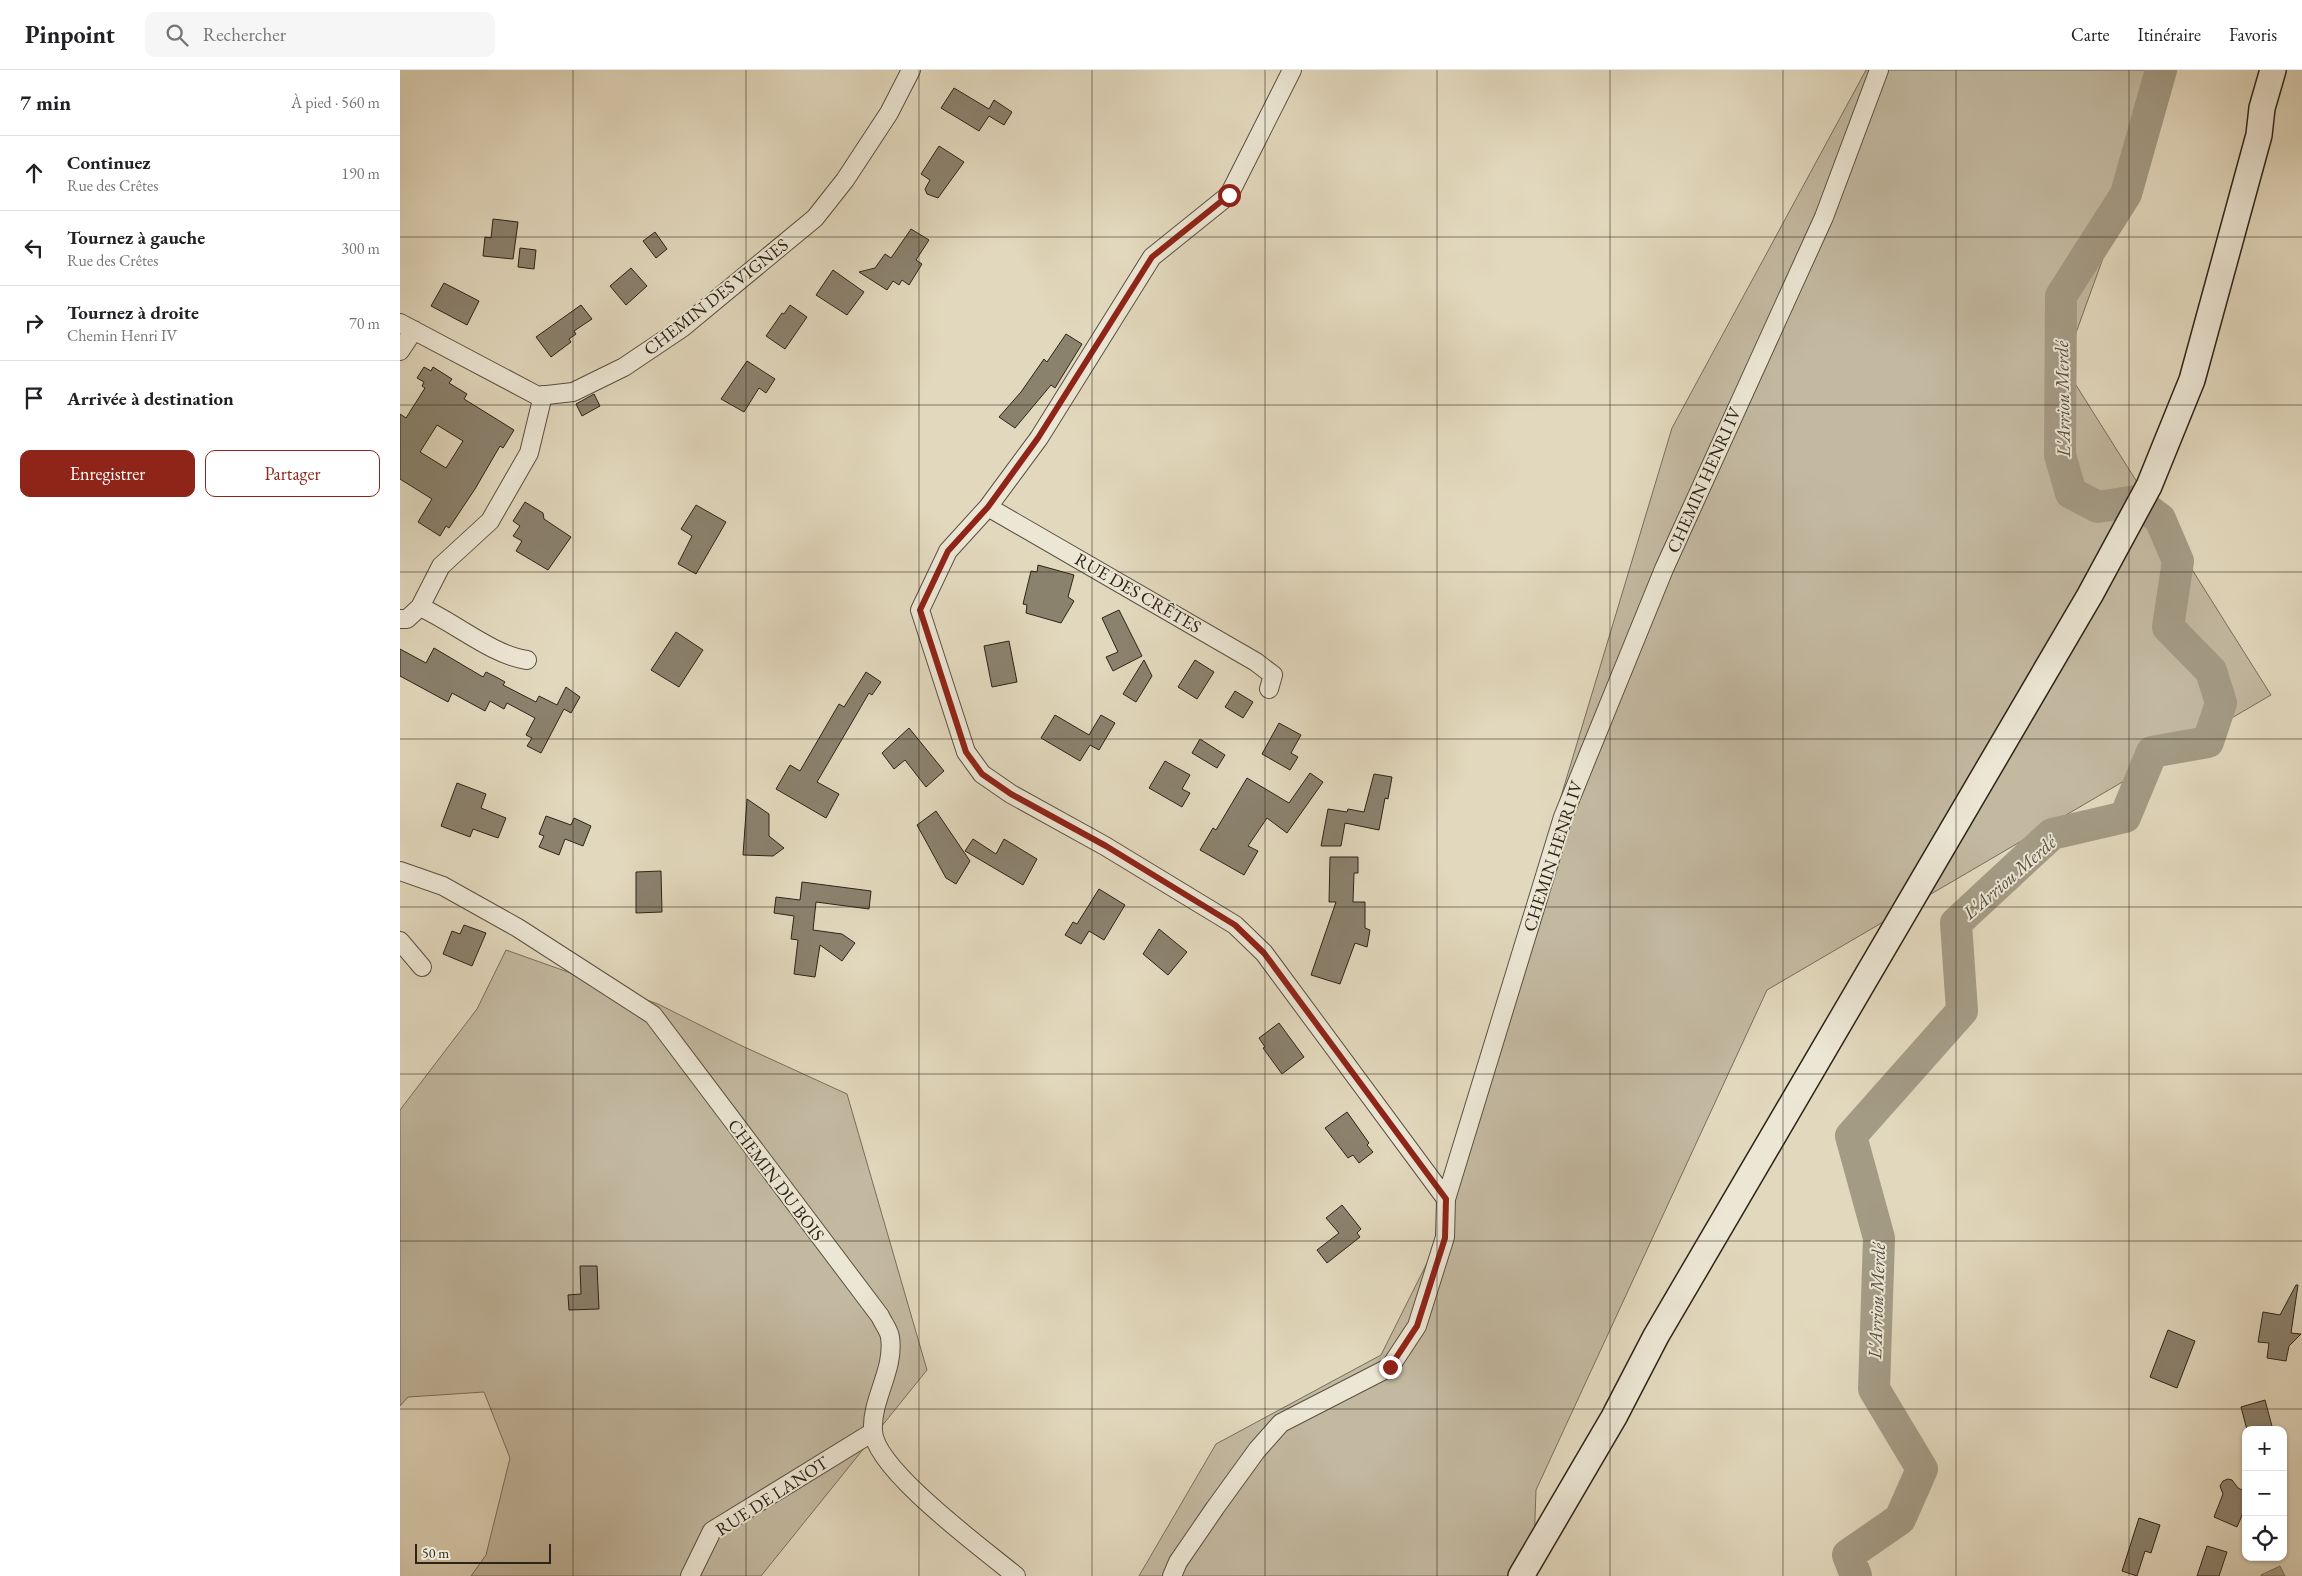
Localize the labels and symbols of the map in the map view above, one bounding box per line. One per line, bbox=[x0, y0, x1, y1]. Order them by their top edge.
route start bbox=[1218, 184, 1241, 207]
street label: CHEMIN DES VIGNES bbox=[639, 233, 793, 360]
water label: L'Arriou Merdé bbox=[2049, 339, 2076, 458]
street label: CHEMIN HENRI IV bbox=[1661, 402, 1746, 556]
street label: RUE DES CRÊTES bbox=[1071, 547, 1205, 638]
street label: CHEMIN HENRI IV bbox=[1517, 777, 1588, 934]
water label: L'Arriou Merdé bbox=[1957, 829, 2062, 926]
street label: CHEMIN DU BOIS bbox=[723, 1114, 830, 1245]
water label: L'Arriou Merdé bbox=[1862, 1241, 1891, 1360]
route end bbox=[1379, 1356, 1402, 1379]
street label: RUE DE LANOT bbox=[711, 1450, 833, 1541]
scale bar bbox=[415, 1541, 551, 1564]

